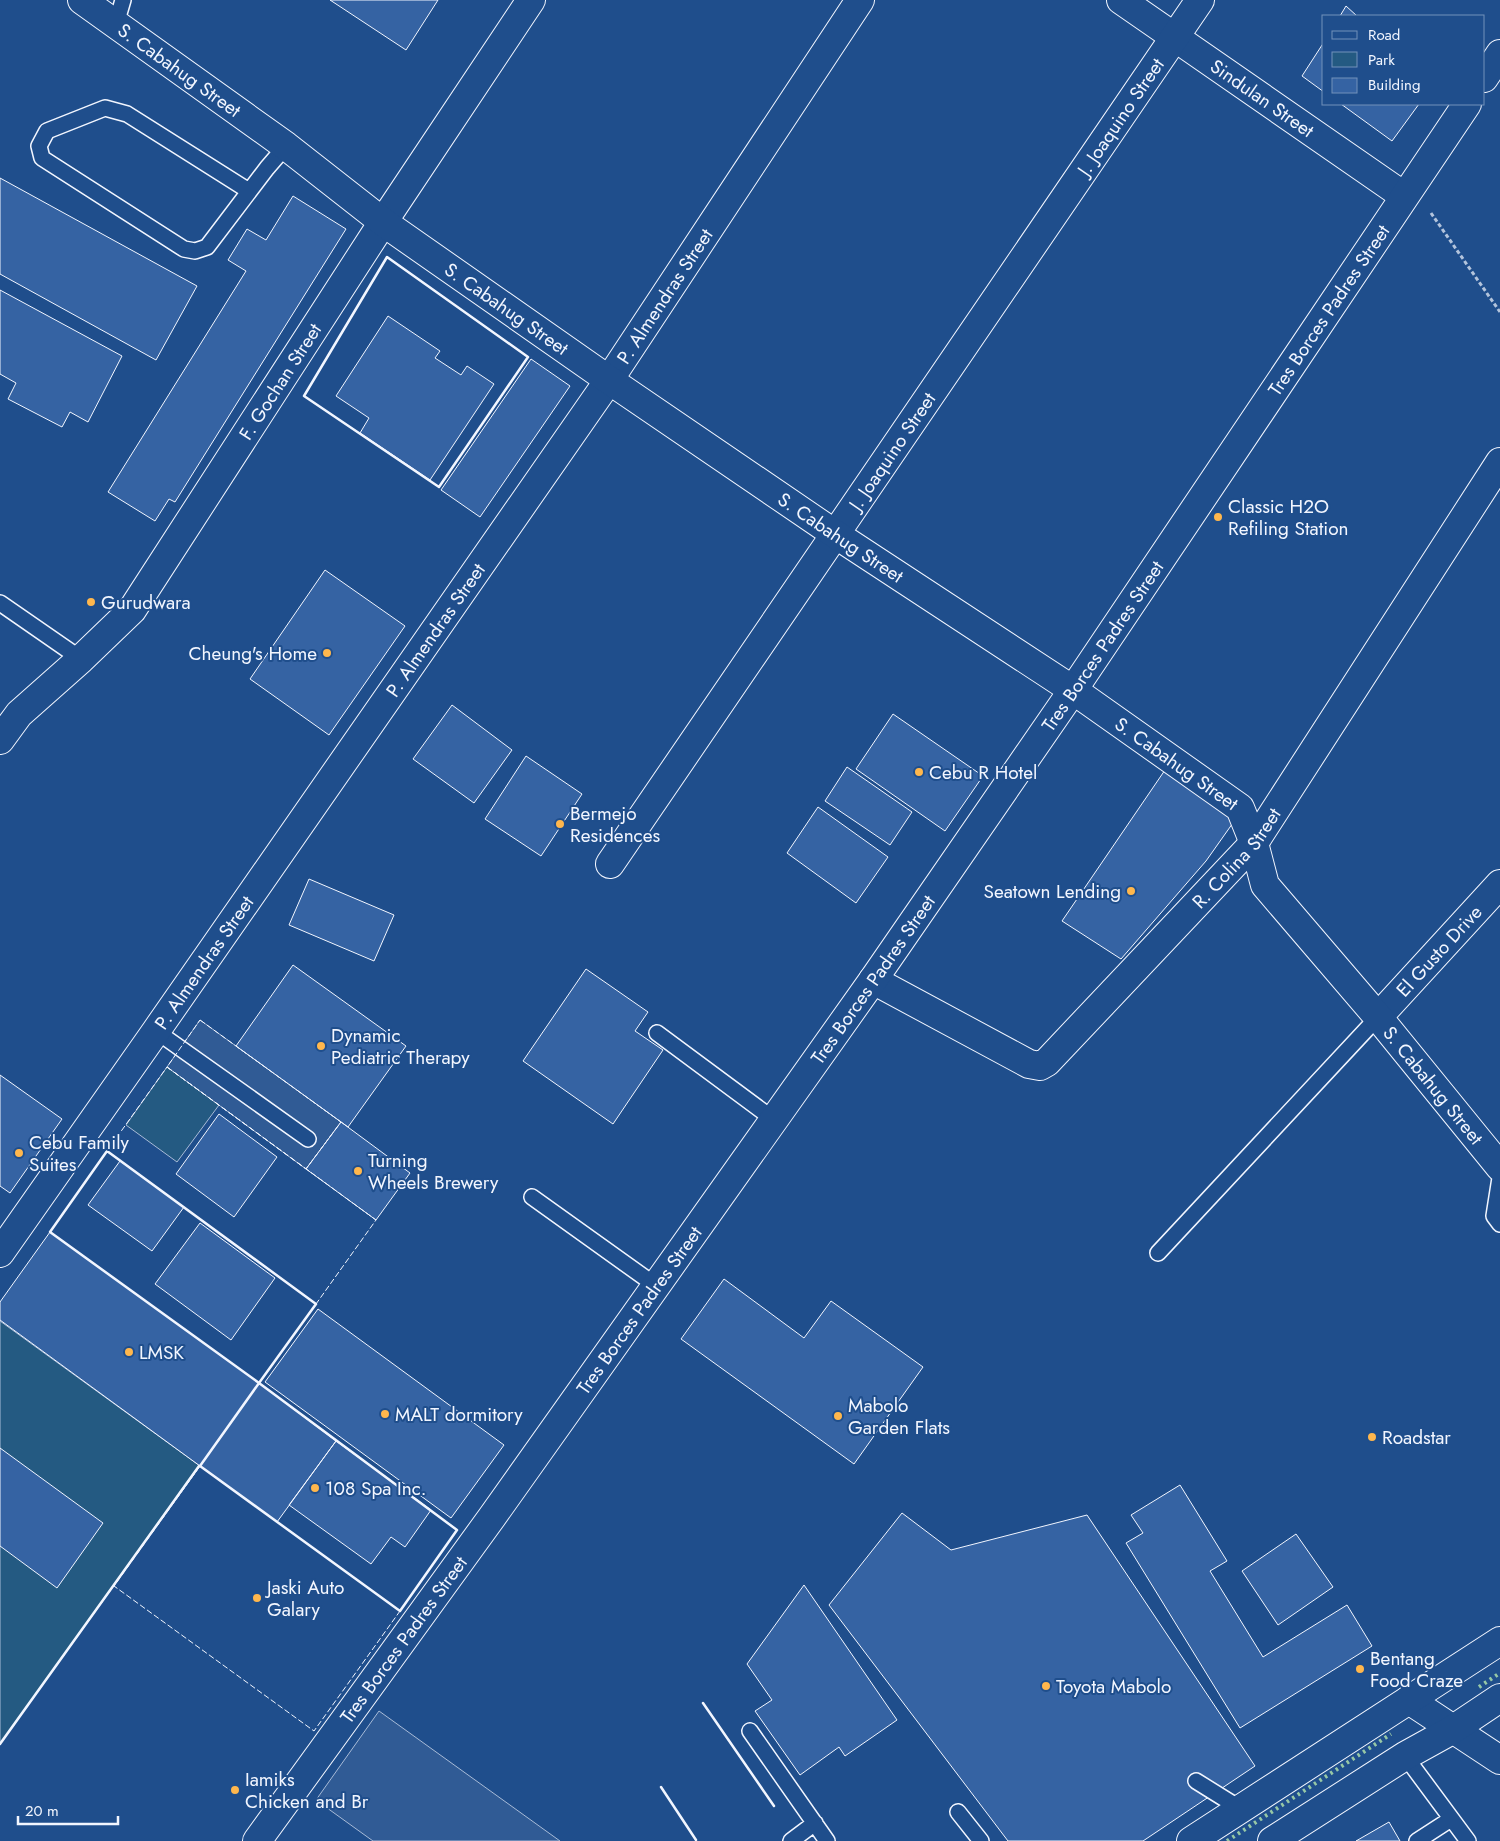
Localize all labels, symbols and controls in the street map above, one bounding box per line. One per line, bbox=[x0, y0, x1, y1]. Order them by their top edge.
legend bbox=[1322, 15, 1485, 105]
street label: S. Cabahug Street bbox=[112, 17, 247, 124]
text: Road bbox=[1368, 24, 1400, 46]
text: Park bbox=[1368, 49, 1395, 71]
street label: J. Joaquino Street bbox=[1069, 52, 1171, 184]
street label: Sindulan Street bbox=[1205, 53, 1320, 144]
text: Building bbox=[1368, 74, 1420, 96]
street label: Tres Borces Padres Street bbox=[1262, 219, 1396, 401]
street label: P. Almendras Street bbox=[610, 223, 720, 369]
street label: S. Cabahug Street bbox=[439, 256, 574, 362]
street label: F. Gochan Street bbox=[233, 318, 328, 445]
street label: J. Joaquino Street bbox=[841, 387, 942, 518]
street label: S. Cabahug Street bbox=[772, 486, 909, 590]
place label: Classic H2O Refiling Station bbox=[1228, 493, 1349, 542]
marker: Classic H2O Refiling Station bbox=[1212, 511, 1224, 523]
street label: Tres Borces Padres Street bbox=[1035, 555, 1170, 737]
street label: P. Almendras Street bbox=[380, 558, 492, 702]
place label: Gurudwara bbox=[101, 589, 191, 616]
marker: Gurudwara bbox=[85, 596, 97, 608]
place label: Cheung's Home bbox=[189, 640, 317, 667]
marker: Cheung's Home bbox=[321, 647, 333, 659]
street label: S. Cabahug Street bbox=[1109, 711, 1244, 817]
place label: Cebu R Hotel bbox=[929, 759, 1037, 786]
marker: Cebu R Hotel bbox=[913, 766, 925, 778]
place label: Bermejo Residences bbox=[570, 800, 660, 849]
street label: R. Colina Street bbox=[1186, 802, 1288, 915]
marker: Bermejo Residences bbox=[554, 818, 566, 830]
place label: Seatown Lending bbox=[984, 878, 1121, 905]
marker: Seatown Lending bbox=[1125, 885, 1137, 897]
street label: Tres Borces Padres Street bbox=[804, 889, 942, 1070]
street label: P. Almendras Street bbox=[148, 890, 260, 1035]
street label: El Gusto Drive bbox=[1390, 899, 1488, 1003]
street label: S. Cabahug Street bbox=[1376, 1020, 1490, 1151]
place label: Dynamic Pediatric Therapy bbox=[331, 1022, 470, 1071]
marker: Dynamic Pediatric Therapy bbox=[315, 1040, 327, 1052]
place label: Cebu Family Suites bbox=[29, 1129, 130, 1178]
marker: Cebu Family Suites bbox=[13, 1147, 25, 1159]
place label: Turning Wheels Brewery bbox=[368, 1147, 499, 1196]
marker: Turning Wheels Brewery bbox=[352, 1165, 364, 1177]
street label: Tres Borces Padres Street bbox=[570, 1220, 709, 1400]
place label: LMSK bbox=[139, 1339, 184, 1366]
marker: LMSK bbox=[123, 1346, 135, 1358]
place label: Mabolo Garden Flats bbox=[848, 1392, 950, 1441]
place label: MALT dormitory bbox=[395, 1401, 523, 1428]
marker: MALT dormitory bbox=[379, 1408, 391, 1420]
marker: Mabolo Garden Flats bbox=[832, 1410, 844, 1422]
place label: Roadstar bbox=[1382, 1424, 1451, 1451]
marker: Roadstar bbox=[1366, 1431, 1378, 1443]
place label: 108 Spa Inc. bbox=[325, 1475, 427, 1502]
marker: 108 Spa Inc. bbox=[309, 1482, 321, 1494]
street label: Tres Borces Padres Street bbox=[334, 1550, 474, 1729]
place label: Jaski Auto Galary bbox=[264, 1574, 344, 1623]
marker: Jaski Auto Galary bbox=[251, 1592, 263, 1604]
place label: Bentang Food Craze bbox=[1370, 1645, 1463, 1694]
marker: Bentang Food Craze bbox=[1354, 1663, 1366, 1675]
place label: Toyota Mabolo bbox=[1056, 1673, 1171, 1700]
marker: Toyota Mabolo bbox=[1040, 1680, 1052, 1692]
place label: Iamiks Chicken and Br bbox=[245, 1766, 369, 1815]
marker: Iamiks Chicken and Br bbox=[229, 1784, 241, 1796]
scale bar bbox=[18, 1794, 118, 1826]
text: 20 m bbox=[25, 1800, 59, 1822]

